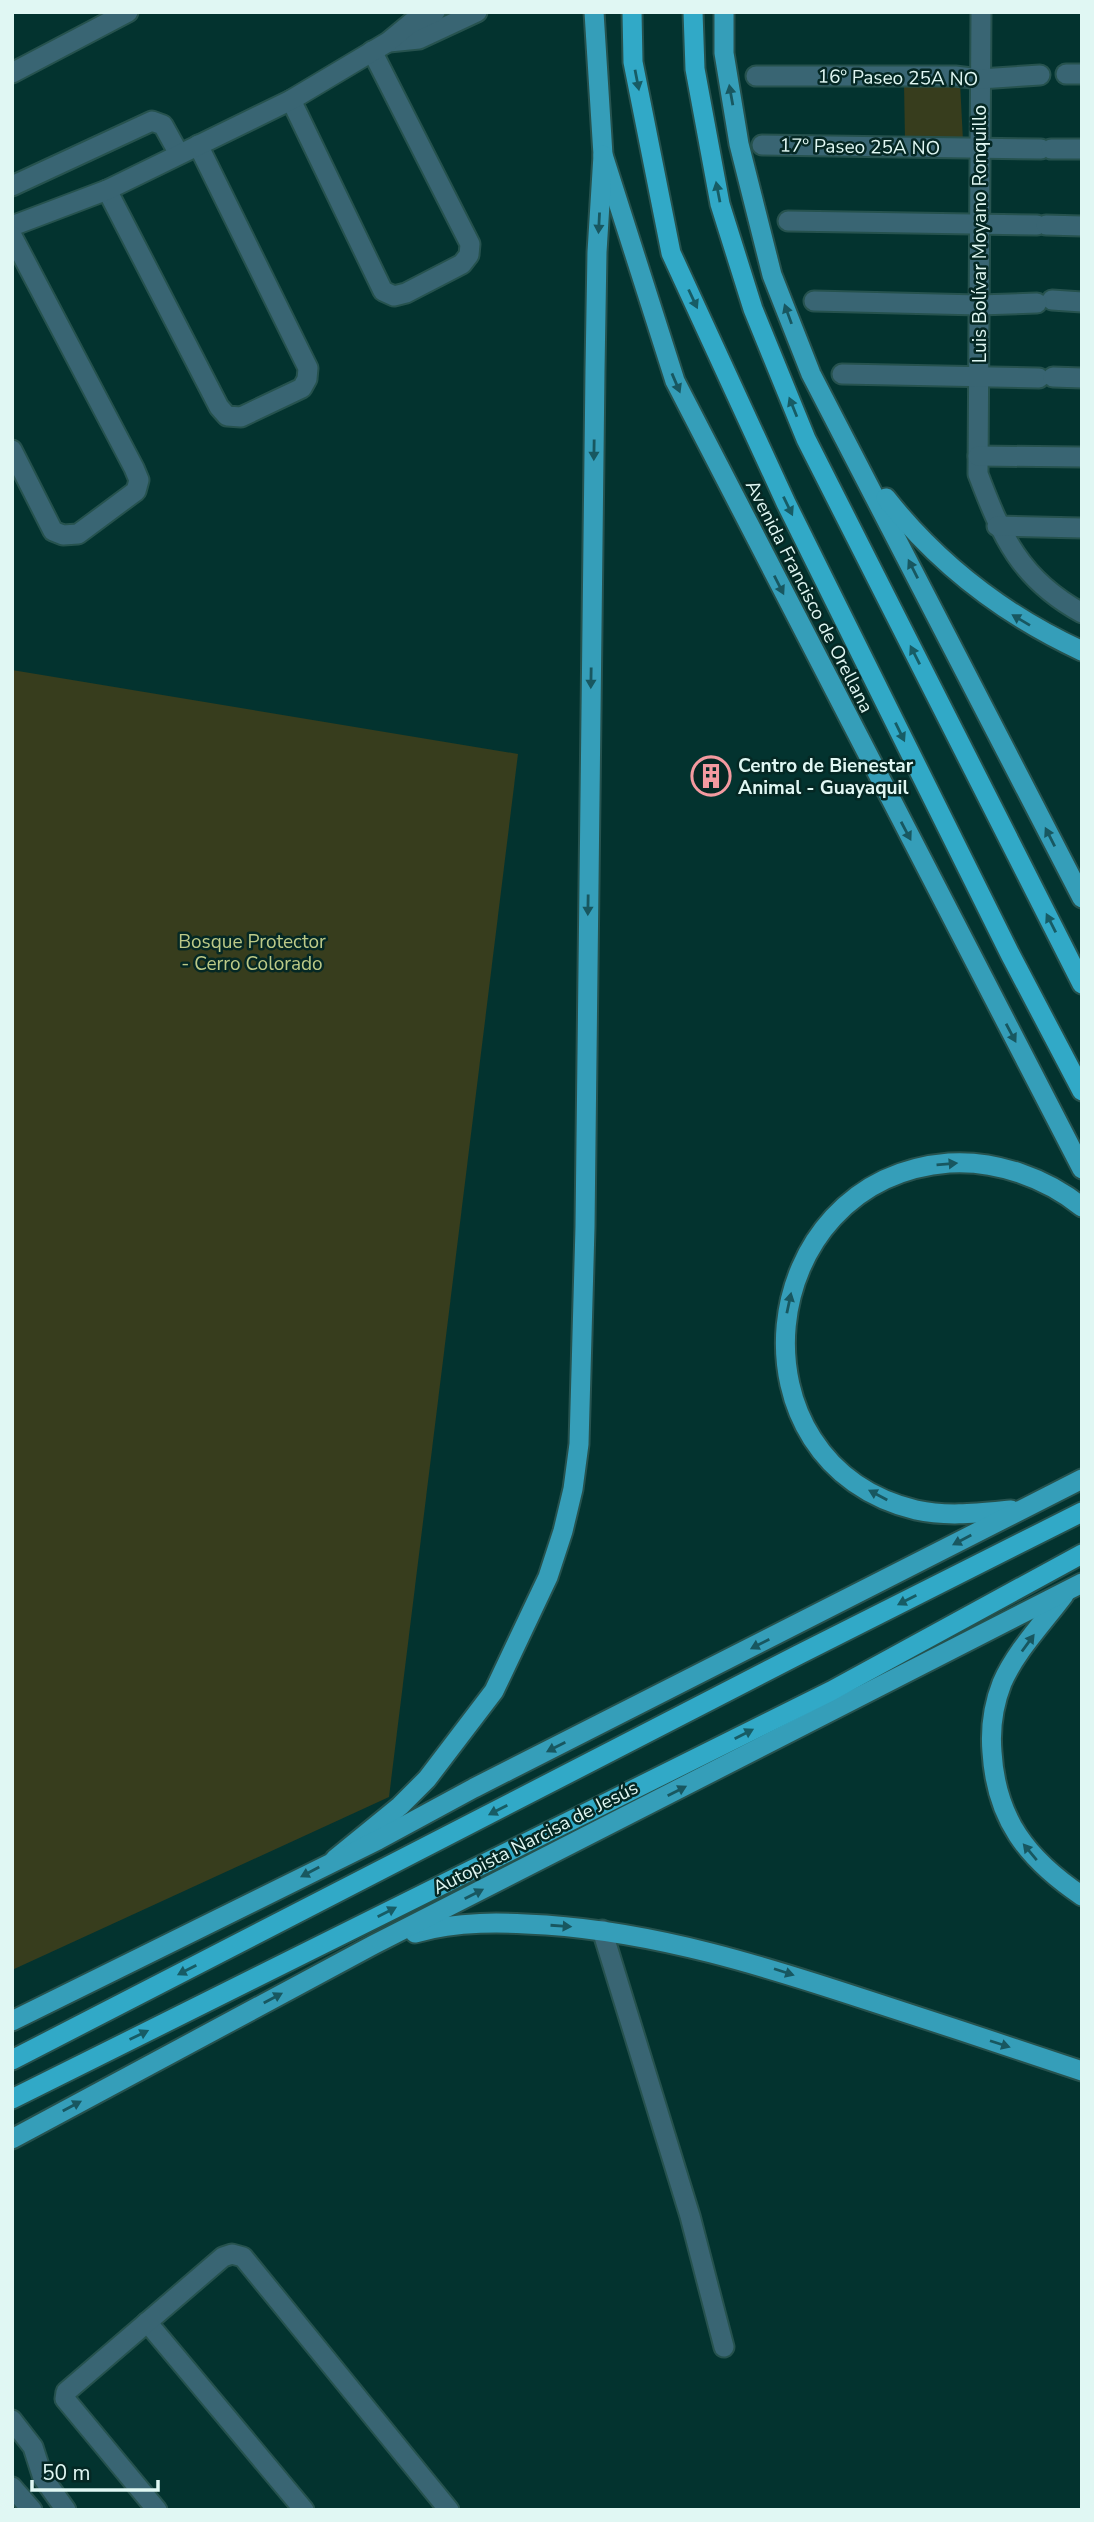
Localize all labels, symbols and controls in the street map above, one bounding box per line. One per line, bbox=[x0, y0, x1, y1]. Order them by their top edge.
street label: 16º Paseo 25A NO bbox=[817, 64, 979, 92]
one-way arrow bbox=[631, 69, 642, 91]
one-way arrow bbox=[725, 84, 736, 106]
street label: Luis Bolívar Moyano Ronquillo bbox=[967, 105, 993, 363]
street label: 17º Paseo 25A NO bbox=[779, 133, 941, 161]
one-way arrow bbox=[712, 181, 723, 203]
one-way arrow bbox=[593, 212, 604, 234]
one-way arrow bbox=[688, 289, 699, 310]
one-way arrow bbox=[783, 304, 794, 325]
one-way arrow bbox=[671, 372, 682, 393]
one-way arrow bbox=[787, 396, 798, 417]
one-way arrow bbox=[588, 439, 600, 461]
street label: Avenida Francisco de Orellana bbox=[739, 476, 879, 717]
one-way arrow bbox=[782, 496, 793, 516]
one-way arrow bbox=[907, 559, 918, 579]
one-way arrow bbox=[773, 576, 785, 596]
one-way arrow bbox=[1012, 614, 1031, 626]
one-way arrow bbox=[910, 644, 922, 664]
one-way arrow bbox=[585, 667, 597, 689]
one-way arrow bbox=[895, 722, 906, 742]
place label: Centro de Bienestar Animal - Guayaquil bbox=[738, 753, 914, 801]
building icon: Centro de Bienestar Animal - Guayaquil bbox=[690, 755, 732, 797]
one-way arrow bbox=[899, 822, 911, 842]
one-way arrow bbox=[1045, 827, 1056, 847]
one-way arrow bbox=[582, 894, 594, 916]
one-way arrow bbox=[1045, 913, 1056, 933]
park label: Bosque Protector - Cerro Colorado bbox=[178, 929, 326, 977]
one-way arrow bbox=[1005, 1023, 1016, 1043]
one-way arrow bbox=[937, 1158, 959, 1169]
one-way arrow bbox=[784, 1292, 795, 1314]
one-way arrow bbox=[868, 1489, 888, 1501]
one-way arrow bbox=[952, 1534, 972, 1546]
one-way arrow bbox=[897, 1595, 917, 1606]
one-way arrow bbox=[1020, 1634, 1034, 1652]
one-way arrow bbox=[749, 1638, 769, 1650]
one-way arrow bbox=[734, 1729, 754, 1740]
one-way arrow bbox=[546, 1741, 566, 1752]
street label: Autopista Narcisa de Jesús bbox=[428, 1775, 643, 1901]
one-way arrow bbox=[667, 1785, 687, 1796]
one-way arrow bbox=[488, 1804, 508, 1816]
one-way arrow bbox=[1023, 1843, 1038, 1861]
one-way arrow bbox=[300, 1867, 320, 1878]
one-way arrow bbox=[465, 1888, 485, 1900]
one-way arrow bbox=[377, 1907, 397, 1918]
one-way arrow bbox=[551, 1921, 573, 1932]
one-way arrow bbox=[176, 1964, 196, 1976]
one-way arrow bbox=[773, 1967, 794, 1978]
one-way arrow bbox=[263, 1993, 283, 2005]
one-way arrow bbox=[129, 2030, 149, 2041]
one-way arrow bbox=[989, 2039, 1010, 2049]
one-way arrow bbox=[62, 2100, 82, 2112]
scale bar bbox=[32, 2448, 158, 2492]
text: 50 m bbox=[42, 2459, 91, 2487]

